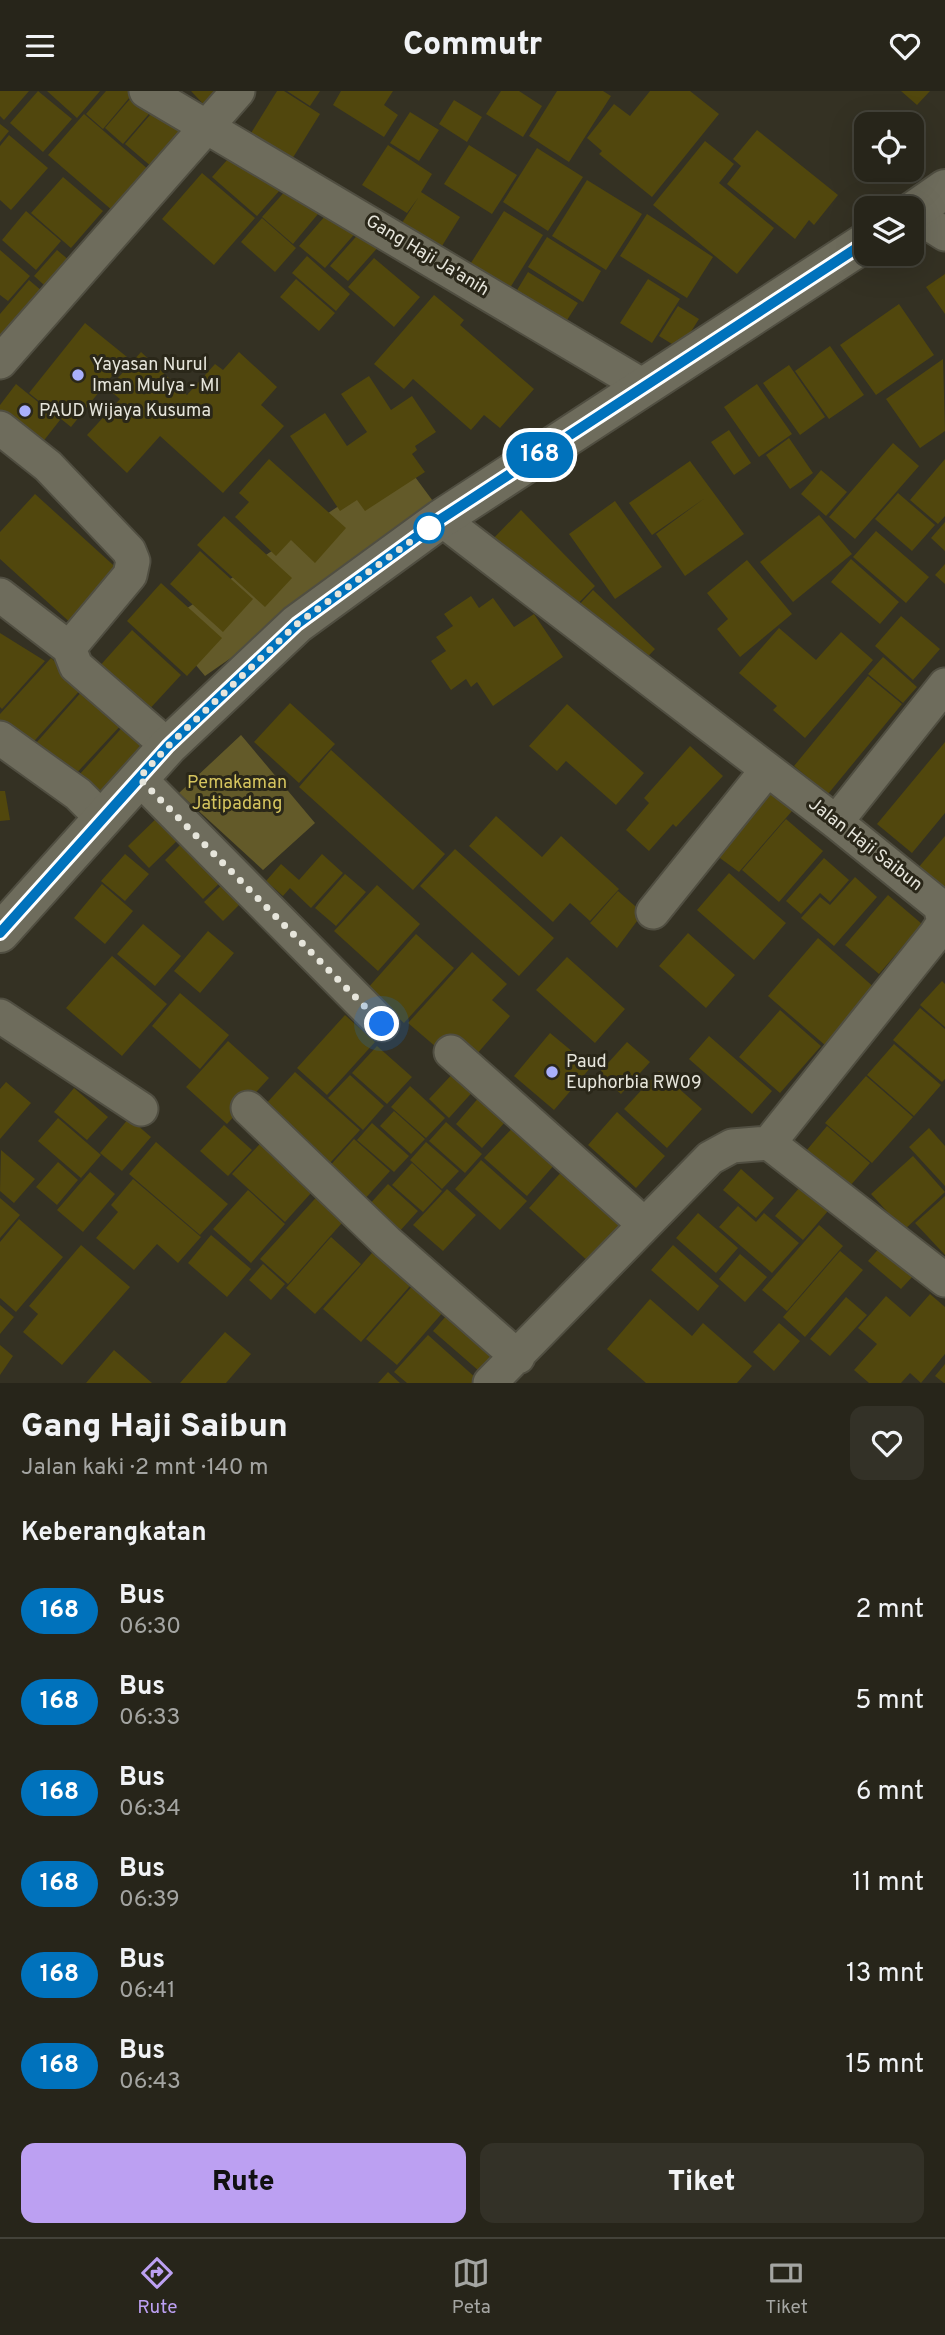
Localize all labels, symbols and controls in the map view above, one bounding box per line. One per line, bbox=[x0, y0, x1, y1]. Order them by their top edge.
text: Commutr bbox=[403, 26, 542, 66]
icon: menu bbox=[21, 27, 59, 65]
icon: heart bbox=[886, 27, 924, 65]
map controls bbox=[854, 112, 924, 266]
button: locate bbox=[854, 112, 924, 182]
button: layers bbox=[854, 196, 924, 266]
street label: Gang Haji Ja'anih bbox=[361, 210, 493, 302]
place label: Yayasan Nurul Iman Mulya - MI bbox=[92, 354, 220, 398]
marker: Yayasan Nurul Iman Mulya - MI bbox=[70, 367, 86, 383]
place label: PAUD Wijaya Kusuma bbox=[39, 400, 211, 423]
marker: PAUD Wijaya Kusuma bbox=[17, 403, 33, 419]
line badge: 168 bbox=[500, 432, 580, 478]
text: 168 bbox=[520, 440, 560, 470]
unlabelled marker bbox=[414, 513, 444, 543]
park label: Pemakaman Jatipadang bbox=[187, 772, 287, 816]
street label: Jalan Haji Saibun bbox=[803, 793, 927, 897]
your location bbox=[364, 1006, 399, 1041]
place label: Paud Euphorbia RW09 bbox=[566, 1051, 702, 1095]
marker: Paud Euphorbia RW09 bbox=[544, 1064, 560, 1080]
button: heart bbox=[850, 1406, 924, 1480]
text: Gang Haji Saibun bbox=[21, 1407, 288, 1449]
text: Jalan kaki · 2 mnt · 140 m bbox=[21, 1454, 268, 1483]
text: Keberangkatan bbox=[21, 1517, 207, 1550]
text: Bus bbox=[119, 1580, 165, 1613]
text: 2 mnt bbox=[856, 1594, 924, 1627]
text: 168 bbox=[40, 1596, 79, 1626]
text: 06:30 bbox=[119, 1613, 181, 1642]
text: Bus bbox=[119, 1671, 165, 1704]
text: 5 mnt bbox=[855, 1685, 924, 1718]
text: 168 bbox=[40, 1687, 79, 1717]
text: 06:33 bbox=[119, 1704, 180, 1733]
text: Bus bbox=[119, 1762, 165, 1795]
text: 6 mnt bbox=[856, 1776, 924, 1809]
text: 168 bbox=[40, 1778, 79, 1808]
text: 06:34 bbox=[119, 1795, 181, 1824]
text: Bus bbox=[119, 1853, 165, 1886]
text: 11 mnt bbox=[852, 1867, 924, 1900]
text: 168 bbox=[40, 1869, 79, 1899]
text: 06:39 bbox=[119, 1886, 180, 1915]
text: Bus bbox=[119, 1944, 165, 1977]
text: 13 mnt bbox=[846, 1958, 924, 1991]
text: 168 bbox=[40, 1960, 79, 1990]
text: 06:41 bbox=[119, 1977, 176, 2006]
text: Bus bbox=[119, 2035, 165, 2068]
text: 15 mnt bbox=[846, 2049, 924, 2082]
text: 168 bbox=[40, 2051, 79, 2081]
text: 06:43 bbox=[119, 2068, 181, 2097]
button: Rute bbox=[21, 2143, 466, 2223]
button: Tiket bbox=[480, 2143, 924, 2223]
tab: Rute bbox=[137, 2254, 177, 2320]
tab: Peta bbox=[452, 2254, 491, 2320]
tab: Tiket bbox=[765, 2254, 808, 2320]

